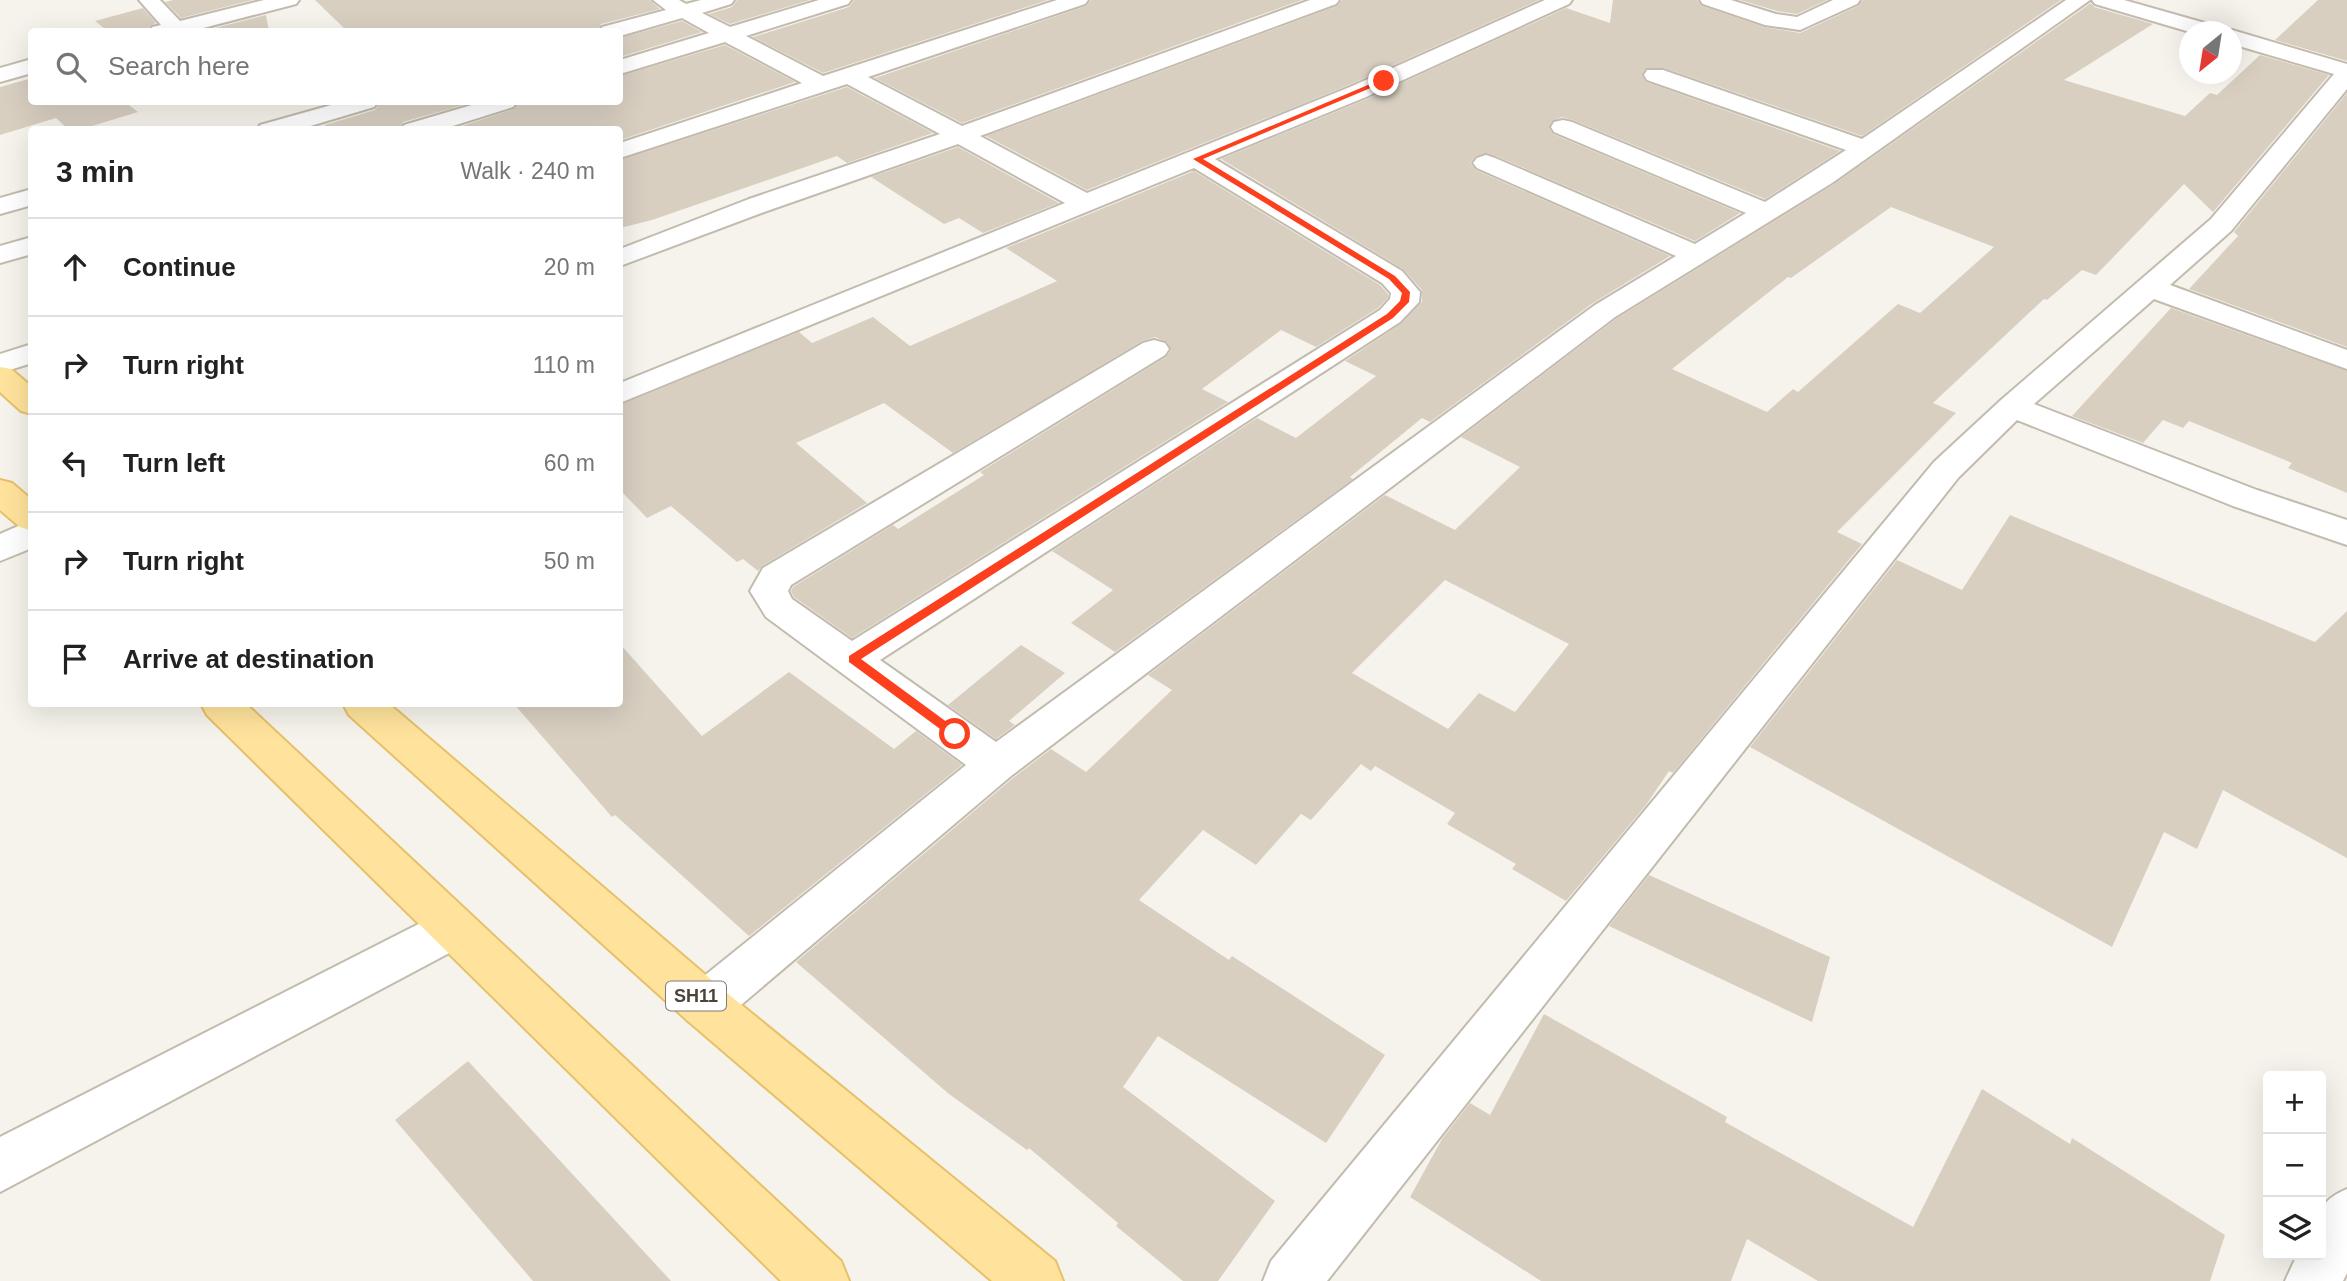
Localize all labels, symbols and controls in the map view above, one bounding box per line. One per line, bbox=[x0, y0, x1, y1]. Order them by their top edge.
north arrow bbox=[2179, 21, 2242, 84]
search box bbox=[28, 28, 623, 105]
icon: search bbox=[52, 48, 90, 86]
text: Search here bbox=[108, 51, 250, 81]
route end bbox=[1368, 65, 1399, 96]
text: 3 min bbox=[56, 155, 134, 188]
text: Walk · 240 m bbox=[460, 158, 595, 184]
icon: ahead bbox=[56, 248, 94, 286]
text: Continue bbox=[123, 252, 236, 282]
text: 20 m bbox=[544, 254, 595, 280]
icon: right bbox=[56, 346, 94, 384]
text: Turn right bbox=[123, 350, 244, 380]
text: 110 m bbox=[533, 352, 595, 378]
icon: left bbox=[56, 444, 94, 482]
text: Turn left bbox=[123, 448, 225, 478]
text: 60 m bbox=[544, 450, 595, 476]
icon: right bbox=[56, 542, 94, 580]
text: Turn right bbox=[123, 546, 244, 576]
text: 50 m bbox=[544, 548, 595, 574]
icon: arrive bbox=[56, 640, 94, 678]
text: Arrive at destination bbox=[123, 644, 374, 674]
route start bbox=[939, 718, 970, 749]
road number: SH11 bbox=[666, 981, 726, 1010]
map controls bbox=[2263, 1071, 2326, 1260]
button: + bbox=[2263, 1071, 2326, 1134]
button: − bbox=[2263, 1134, 2326, 1197]
button: layers bbox=[2263, 1197, 2326, 1260]

